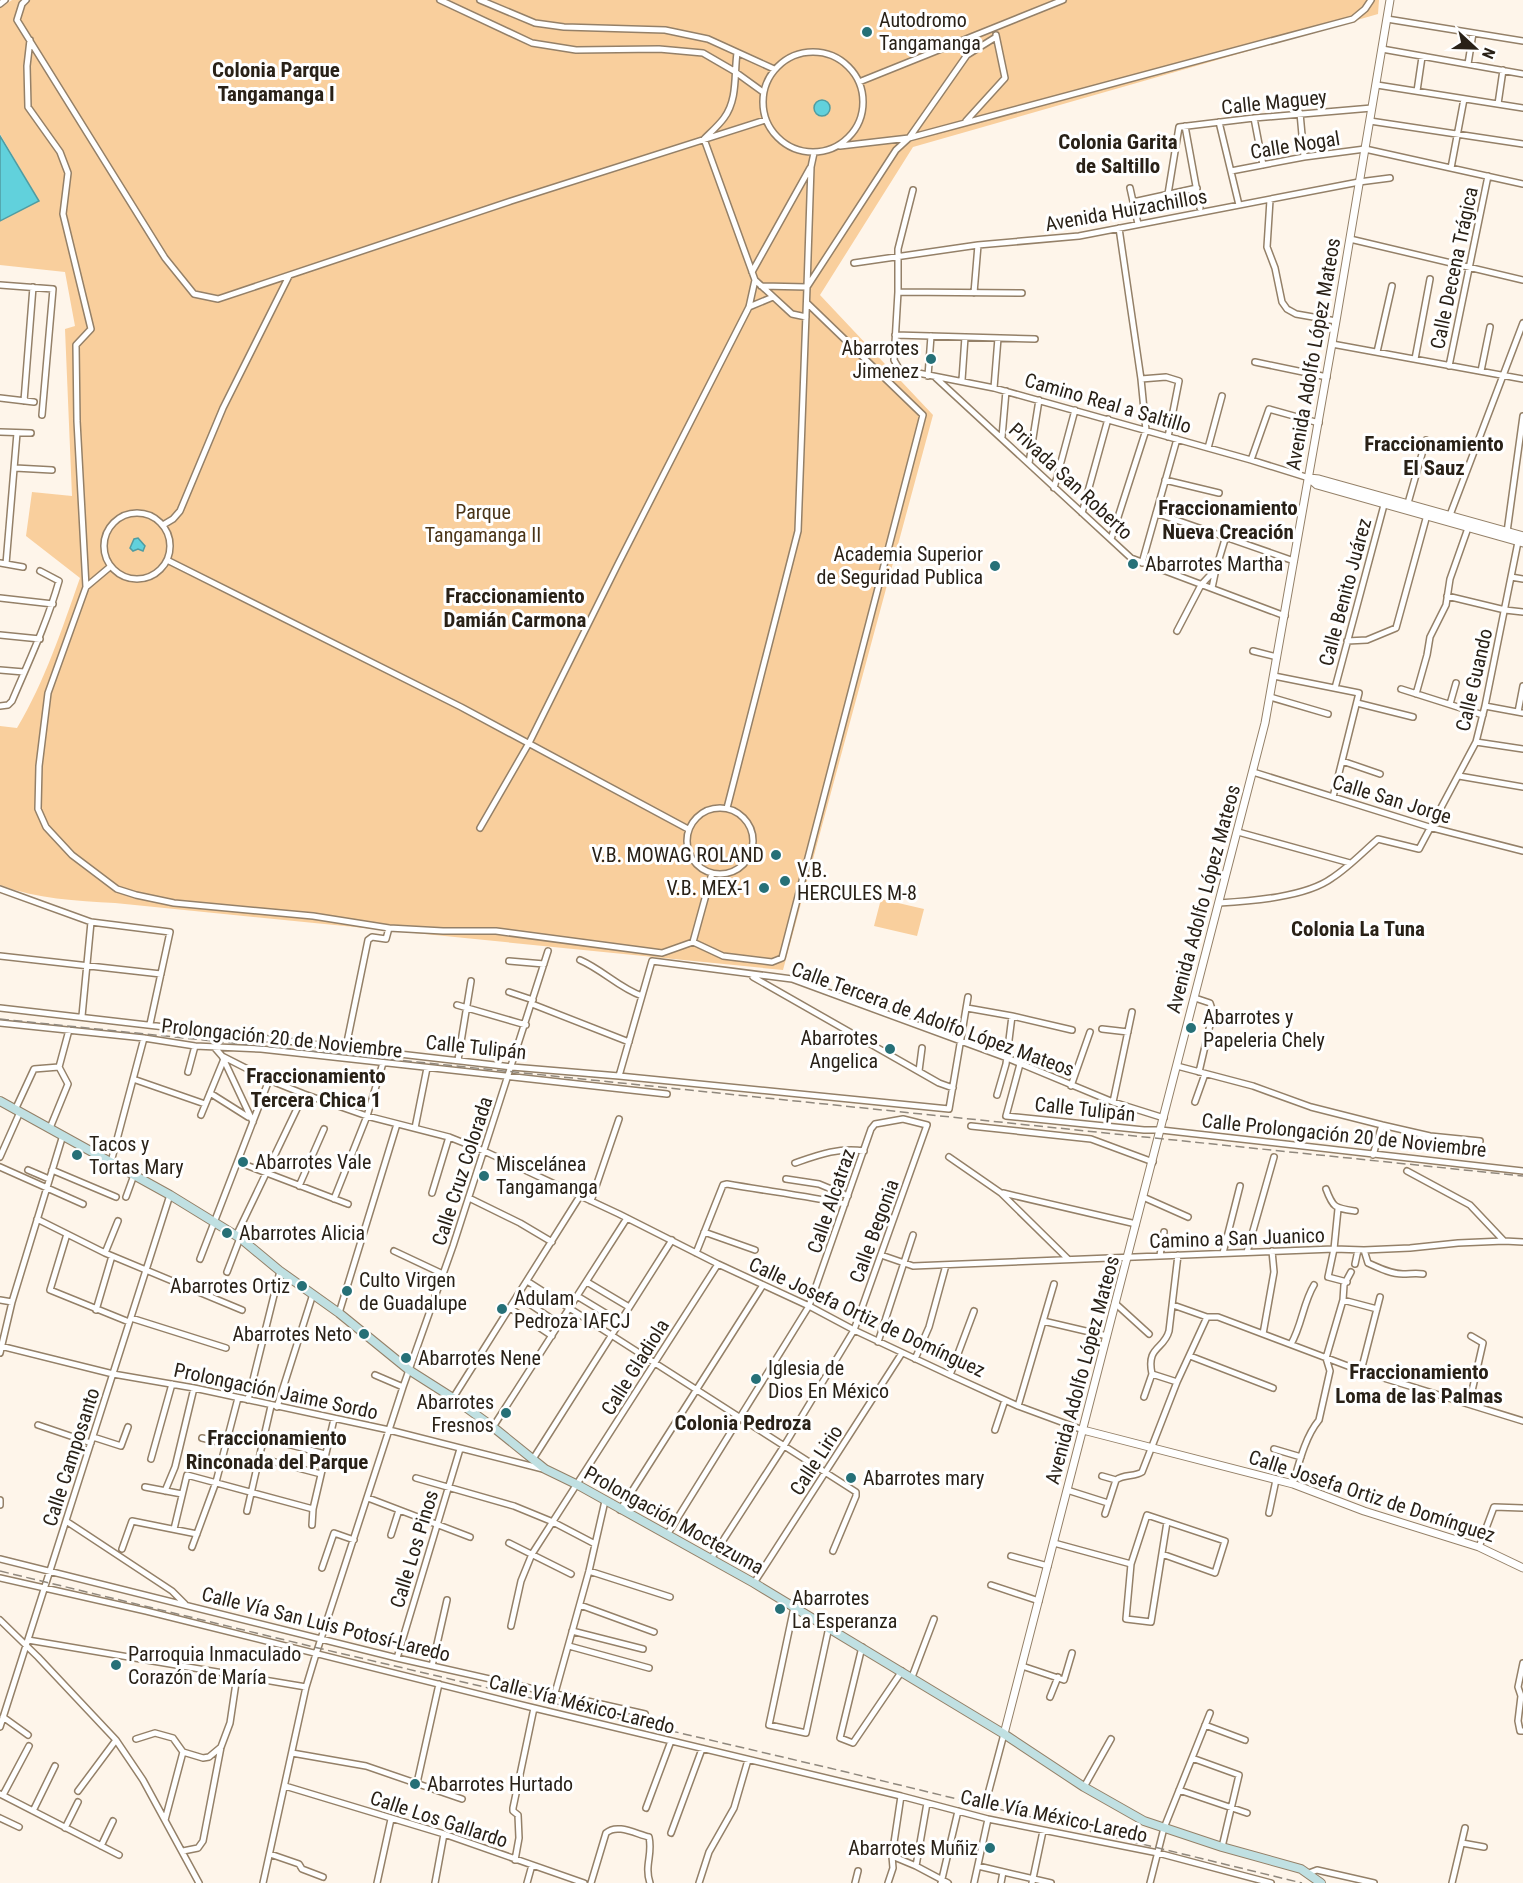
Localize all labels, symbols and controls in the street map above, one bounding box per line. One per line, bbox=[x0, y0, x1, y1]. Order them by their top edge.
place label: Autodromo Tangamanga bbox=[879, 8, 981, 55]
north arrow bbox=[1445, 18, 1505, 78]
marker: Autodromo Tangamanga bbox=[860, 25, 874, 39]
text: N bbox=[1478, 45, 1499, 62]
district label: Colonia Parque Tangamanga I bbox=[212, 58, 340, 106]
street label: Calle Maguey bbox=[1220, 85, 1328, 119]
street label: Calle Nogal bbox=[1248, 126, 1342, 164]
district label: Colonia Garita de Saltillo bbox=[1058, 130, 1178, 178]
street label: Avenida Huizachillos bbox=[1043, 184, 1209, 236]
street label: Calle Decena Trágica bbox=[1425, 185, 1483, 351]
street label: Avenida Adolfo López Mateos bbox=[1281, 236, 1345, 472]
place label: Abarrotes Jimenez bbox=[842, 336, 919, 383]
marker: Abarrotes Jimenez bbox=[924, 352, 938, 366]
street label: Camino Real a Saltillo bbox=[1022, 368, 1194, 438]
street label: Privada San Roberto bbox=[1004, 418, 1138, 544]
district label: Fraccionamiento El Sauz bbox=[1364, 432, 1504, 480]
district label: Fraccionamiento Nueva Creación bbox=[1158, 496, 1298, 544]
park label: Parque Tangamanga II bbox=[425, 500, 541, 547]
street label: Calle Benito Juárez bbox=[1314, 515, 1376, 669]
place label: Academia Superior de Seguridad Publica bbox=[817, 542, 983, 589]
place label: Abarrotes Martha bbox=[1145, 552, 1283, 576]
marker: Abarrotes Martha bbox=[1126, 557, 1140, 571]
marker: Academia Superior de Seguridad Publica bbox=[988, 559, 1002, 573]
district label: Fraccionamiento Damián Carmona bbox=[444, 584, 586, 632]
street label: Calle Guando bbox=[1451, 626, 1497, 734]
street label: Calle San Jorge bbox=[1330, 770, 1454, 828]
street label: Avenida Adolfo López Mateos bbox=[1161, 782, 1245, 1016]
place label: V.B. MOWAG ROLAND bbox=[591, 843, 764, 867]
marker: V.B. MOWAG ROLAND bbox=[769, 848, 783, 862]
place label: V.B. HERCULES M-8 bbox=[797, 858, 917, 905]
marker: V.B. HERCULES M-8 bbox=[778, 874, 792, 888]
place label: V.B. MEX-1 bbox=[666, 876, 752, 900]
marker: V.B. MEX-1 bbox=[757, 881, 771, 895]
district label: Colonia La Tuna bbox=[1291, 917, 1425, 941]
street label: Calle Tercera de Adolfo López Mateos bbox=[788, 957, 1078, 1081]
place label: Abarrotes y Papeleria Chely bbox=[1203, 1005, 1325, 1052]
street label: Prolongación 20 de Noviembre bbox=[160, 1013, 404, 1063]
marker: Abarrotes y Papeleria Chely bbox=[1184, 1021, 1198, 1035]
place label: Abarrotes Angelica bbox=[801, 1026, 878, 1073]
street label: Calle Tulipán bbox=[424, 1030, 528, 1064]
marker: Abarrotes Angelica bbox=[883, 1042, 897, 1056]
district label: Fraccionamiento Tercera Chica 1 bbox=[246, 1064, 386, 1112]
street label: Calle Tulipán bbox=[1033, 1092, 1137, 1126]
street label: Calle Cruz Colorada bbox=[427, 1093, 497, 1249]
street label: Calle Prolongación 20 de Noviembre bbox=[1200, 1108, 1488, 1162]
place label: Tacos y Tortas Mary bbox=[89, 1132, 184, 1179]
street label: Calle Alcatraz bbox=[802, 1146, 860, 1256]
marker: Tacos y Tortas Mary bbox=[70, 1148, 84, 1162]
place label: Abarrotes Vale bbox=[255, 1150, 371, 1174]
place label: Miscelánea Tangamanga bbox=[496, 1152, 598, 1199]
marker: Abarrotes Vale bbox=[236, 1155, 250, 1169]
marker: Miscelánea Tangamanga bbox=[477, 1169, 491, 1183]
street label: Calle Begonia bbox=[844, 1176, 904, 1286]
place label: Abarrotes Alicia bbox=[239, 1221, 365, 1245]
street label: Camino a San Juanico bbox=[1149, 1223, 1325, 1253]
marker: Abarrotes Alicia bbox=[220, 1226, 234, 1240]
street label: Calle Josefa Ortiz de Domínguez bbox=[745, 1252, 989, 1382]
street label: Avenida Adolfo López Mateos bbox=[1040, 1253, 1124, 1487]
place label: Culto Virgen de Guadalupe bbox=[359, 1268, 467, 1315]
place label: Abarrotes Ortiz bbox=[170, 1274, 290, 1298]
marker: Abarrotes Ortiz bbox=[295, 1279, 309, 1293]
marker: Culto Virgen de Guadalupe bbox=[340, 1284, 354, 1298]
place label: Adulam Pedroza IAFCJ bbox=[514, 1286, 630, 1333]
marker: Adulam Pedroza IAFCJ bbox=[495, 1302, 509, 1316]
street label: Calle Gladiola bbox=[596, 1315, 674, 1419]
place label: Abarrotes Neto bbox=[232, 1322, 352, 1346]
marker: Abarrotes Neto bbox=[357, 1327, 371, 1341]
place label: Abarrotes Nene bbox=[418, 1346, 541, 1370]
marker: Abarrotes Nene bbox=[399, 1351, 413, 1365]
place label: Iglesia de Dios En México bbox=[768, 1356, 889, 1403]
street label: Prolongación Jaime Sordo bbox=[172, 1358, 380, 1424]
district label: Fraccionamiento Loma de las Palmas bbox=[1335, 1360, 1503, 1408]
marker: Iglesia de Dios En México bbox=[749, 1372, 763, 1386]
street label: Calle Camposanto bbox=[37, 1385, 105, 1529]
place label: Abarrotes Fresnos bbox=[417, 1390, 494, 1437]
marker: Abarrotes Fresnos bbox=[499, 1406, 513, 1420]
district label: Colonia Pedroza bbox=[674, 1411, 812, 1435]
street label: Calle Lirio bbox=[784, 1420, 848, 1500]
district label: Fraccionamiento Rinconada del Parque bbox=[186, 1426, 368, 1474]
street label: Calle Josefa Ortiz de Domínguez bbox=[1246, 1445, 1498, 1547]
street label: Prolongación Moctezuma bbox=[580, 1461, 768, 1579]
place label: Abarrotes mary bbox=[863, 1466, 984, 1490]
marker: Abarrotes mary bbox=[844, 1471, 858, 1485]
street label: Calle Los Pinos bbox=[385, 1487, 443, 1611]
street label: Calle Vía San Luis Potosí-Laredo bbox=[199, 1581, 453, 1667]
place label: Abarrotes La Esperanza bbox=[792, 1586, 897, 1633]
marker: Abarrotes La Esperanza bbox=[773, 1602, 787, 1616]
place label: Parroquia Inmaculado Corazón de María bbox=[128, 1642, 301, 1689]
marker: Parroquia Inmaculado Corazón de María bbox=[109, 1658, 123, 1672]
street label: Calle Vía México-Laredo bbox=[487, 1669, 677, 1739]
place label: Abarrotes Hurtado bbox=[427, 1772, 573, 1796]
marker: Abarrotes Hurtado bbox=[408, 1777, 422, 1791]
street label: Calle Vía México-Laredo bbox=[958, 1784, 1150, 1848]
street label: Calle Los Gallardo bbox=[367, 1785, 511, 1853]
place label: Abarrotes Muñiz bbox=[848, 1836, 978, 1860]
marker: Abarrotes Muñiz bbox=[983, 1841, 997, 1855]

